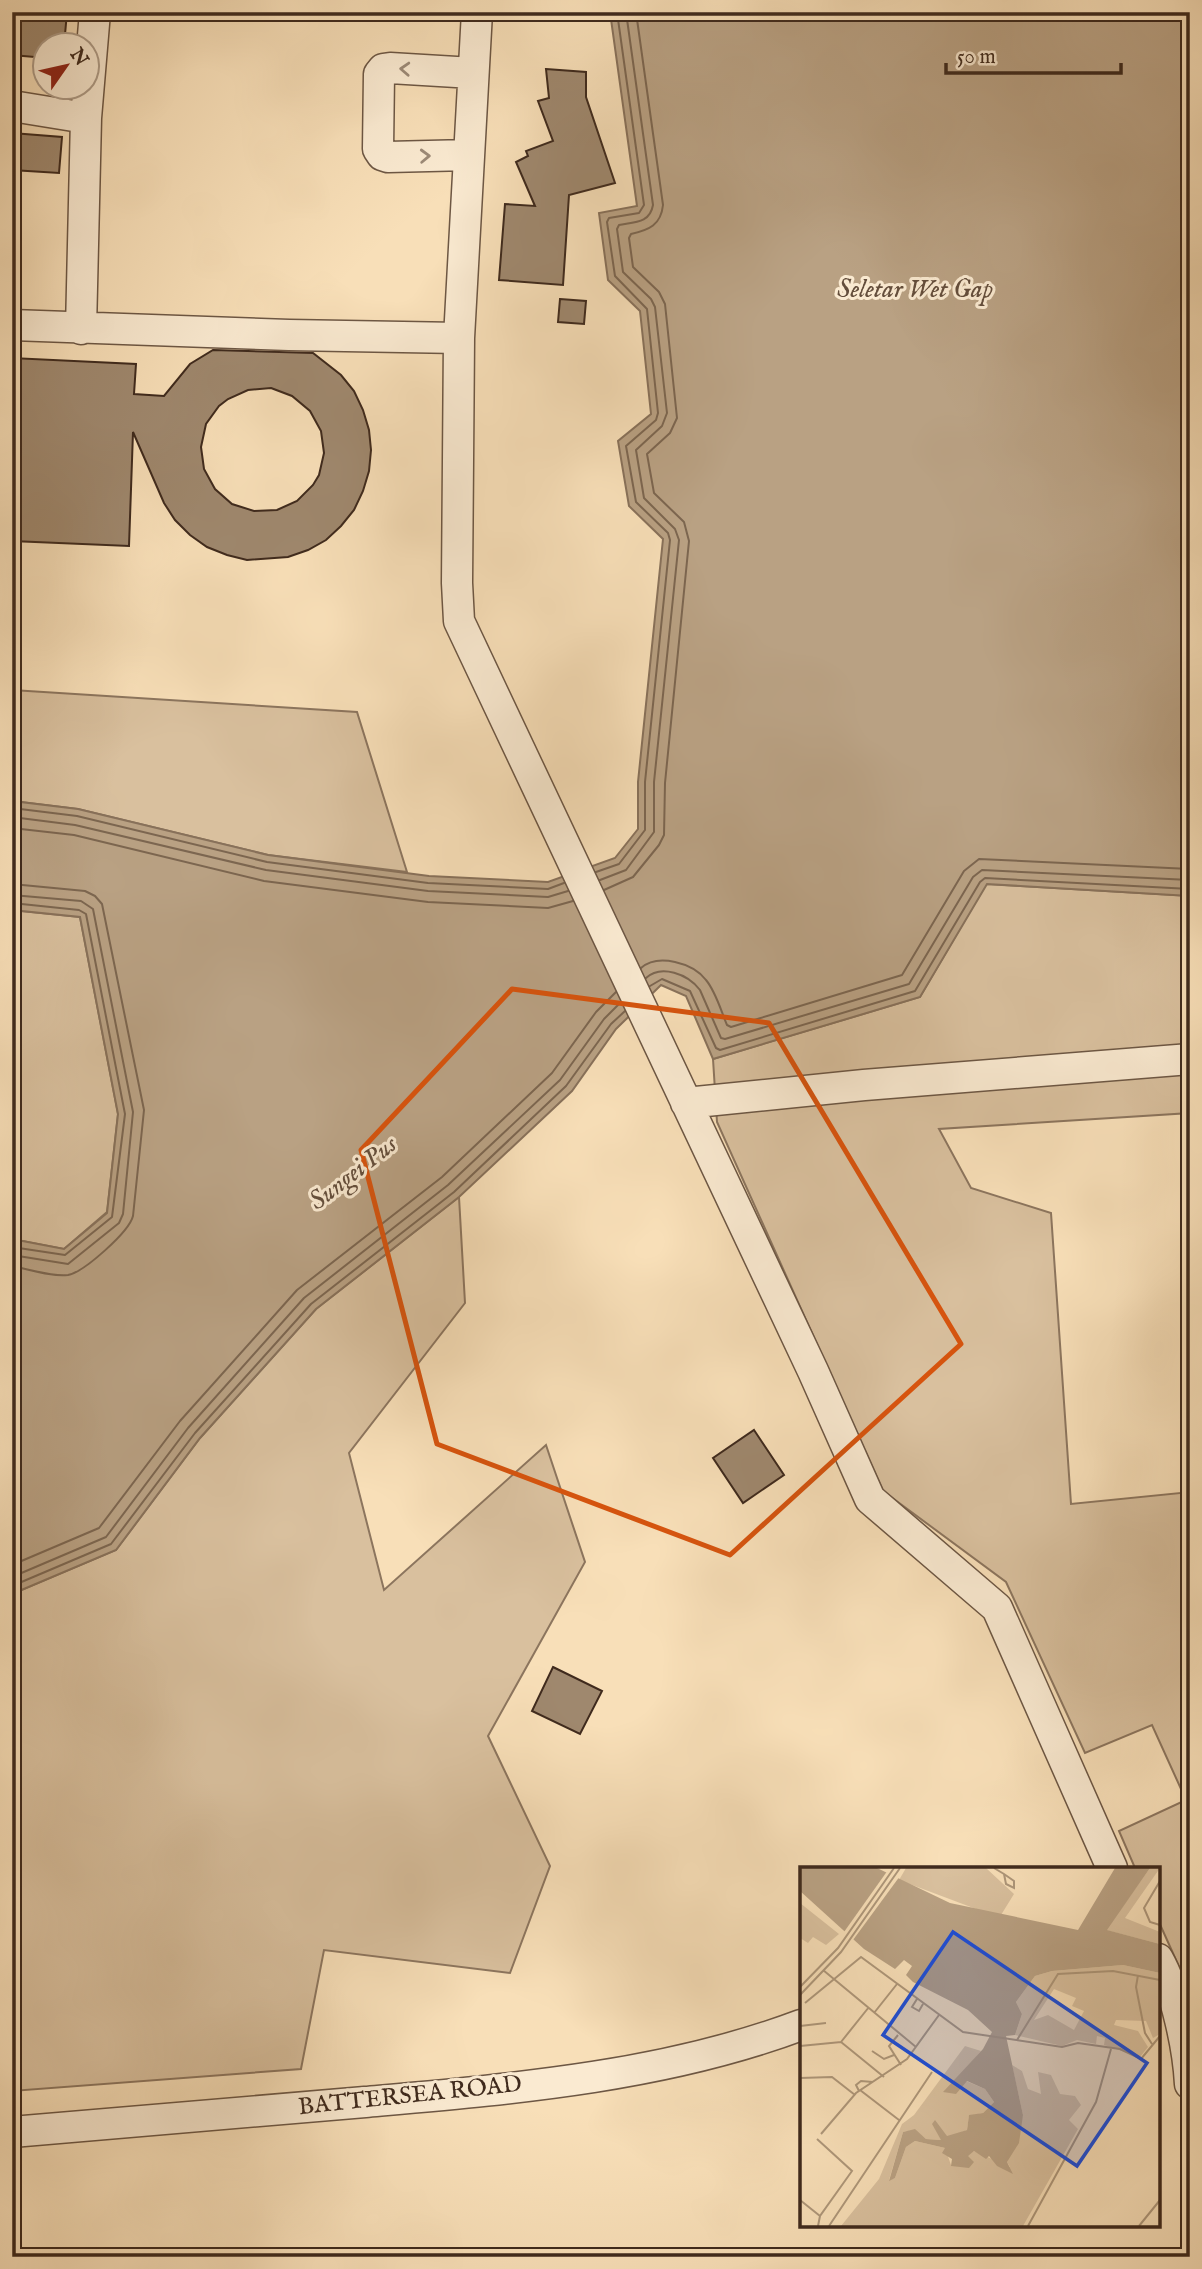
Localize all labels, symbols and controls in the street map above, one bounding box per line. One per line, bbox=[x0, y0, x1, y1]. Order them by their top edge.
north arrow bbox=[32, 32, 102, 102]
scale bar bbox=[946, 32, 1122, 76]
text: N bbox=[63, 43, 93, 72]
text: 50 m bbox=[957, 44, 996, 71]
one-way arrow bbox=[399, 62, 410, 77]
one-way arrow bbox=[421, 148, 431, 164]
water label: Seletar Wet Gap bbox=[837, 273, 993, 306]
water label: Sungei Pus bbox=[302, 1128, 405, 1219]
inset map bbox=[800, 1867, 1160, 2227]
street label: BATTERSEA ROAD bbox=[297, 2069, 523, 2123]

